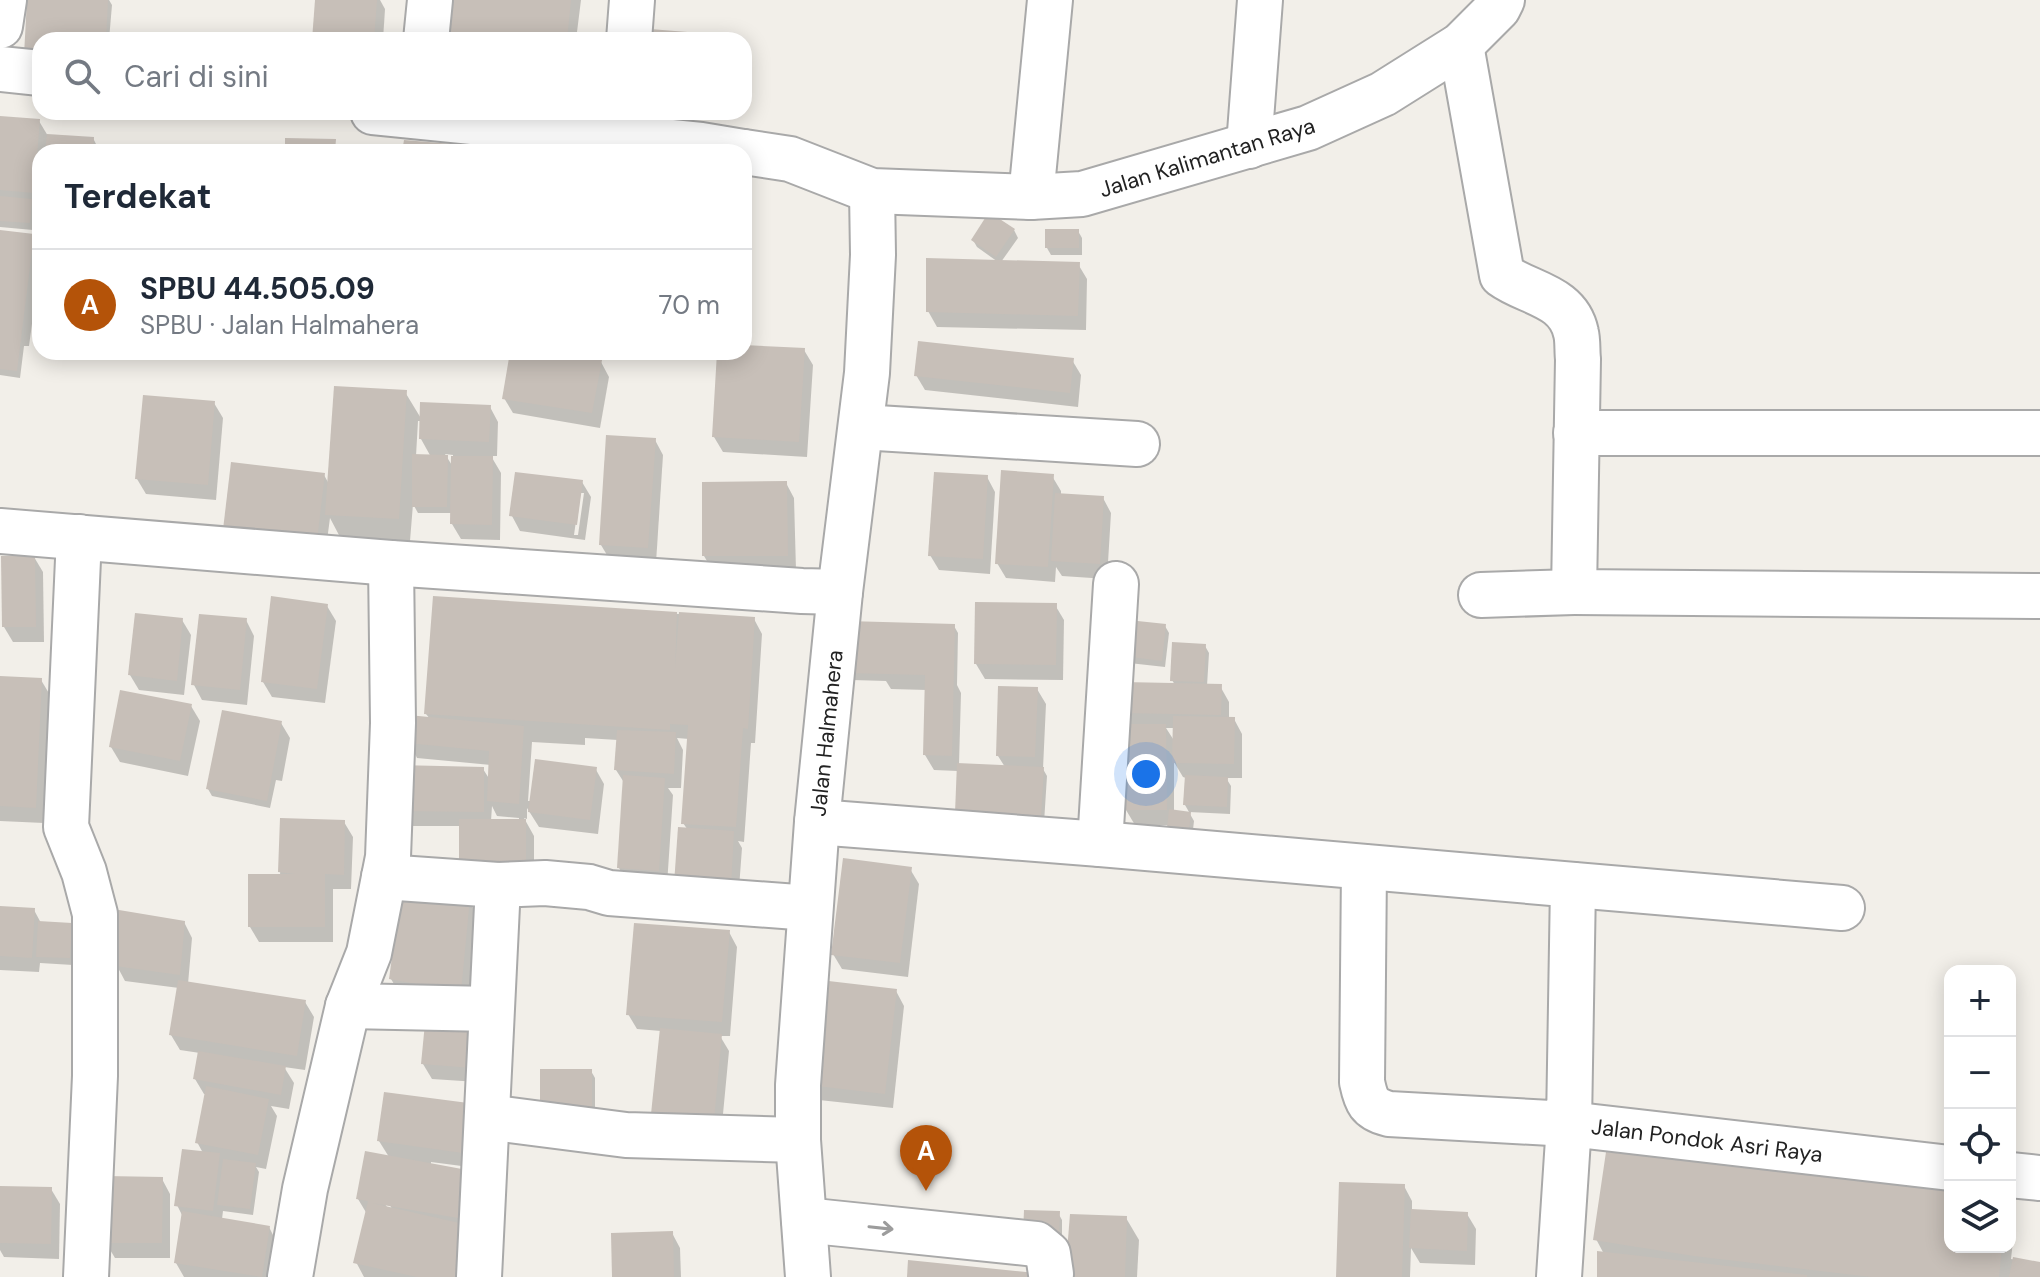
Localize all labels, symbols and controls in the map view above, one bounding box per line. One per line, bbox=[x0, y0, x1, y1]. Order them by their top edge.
search box bbox=[32, 32, 752, 120]
icon: search bbox=[60, 54, 104, 98]
text: Cari di sini bbox=[124, 57, 269, 96]
street label: Jalan Kalimantan Raya bbox=[1096, 111, 1319, 204]
text: Terdekat bbox=[64, 174, 212, 219]
text: SPBU 44.505.09 bbox=[140, 269, 375, 308]
text: A bbox=[81, 288, 99, 322]
text: 70 m bbox=[659, 288, 720, 322]
text: SPBU · Jalan Halmahera bbox=[140, 308, 419, 342]
street label: Jalan Halmahera bbox=[803, 648, 850, 818]
your location bbox=[1126, 754, 1166, 794]
map controls bbox=[1944, 965, 2016, 1253]
button: + bbox=[1944, 965, 2016, 1037]
button: − bbox=[1944, 1037, 2016, 1109]
button: locate bbox=[1944, 1109, 2016, 1181]
street label: Jalan Pondok Asri Raya bbox=[1590, 1112, 1824, 1169]
pin: A bbox=[900, 1125, 952, 1191]
button: layers bbox=[1944, 1181, 2016, 1253]
one-way arrow bbox=[867, 1220, 894, 1235]

